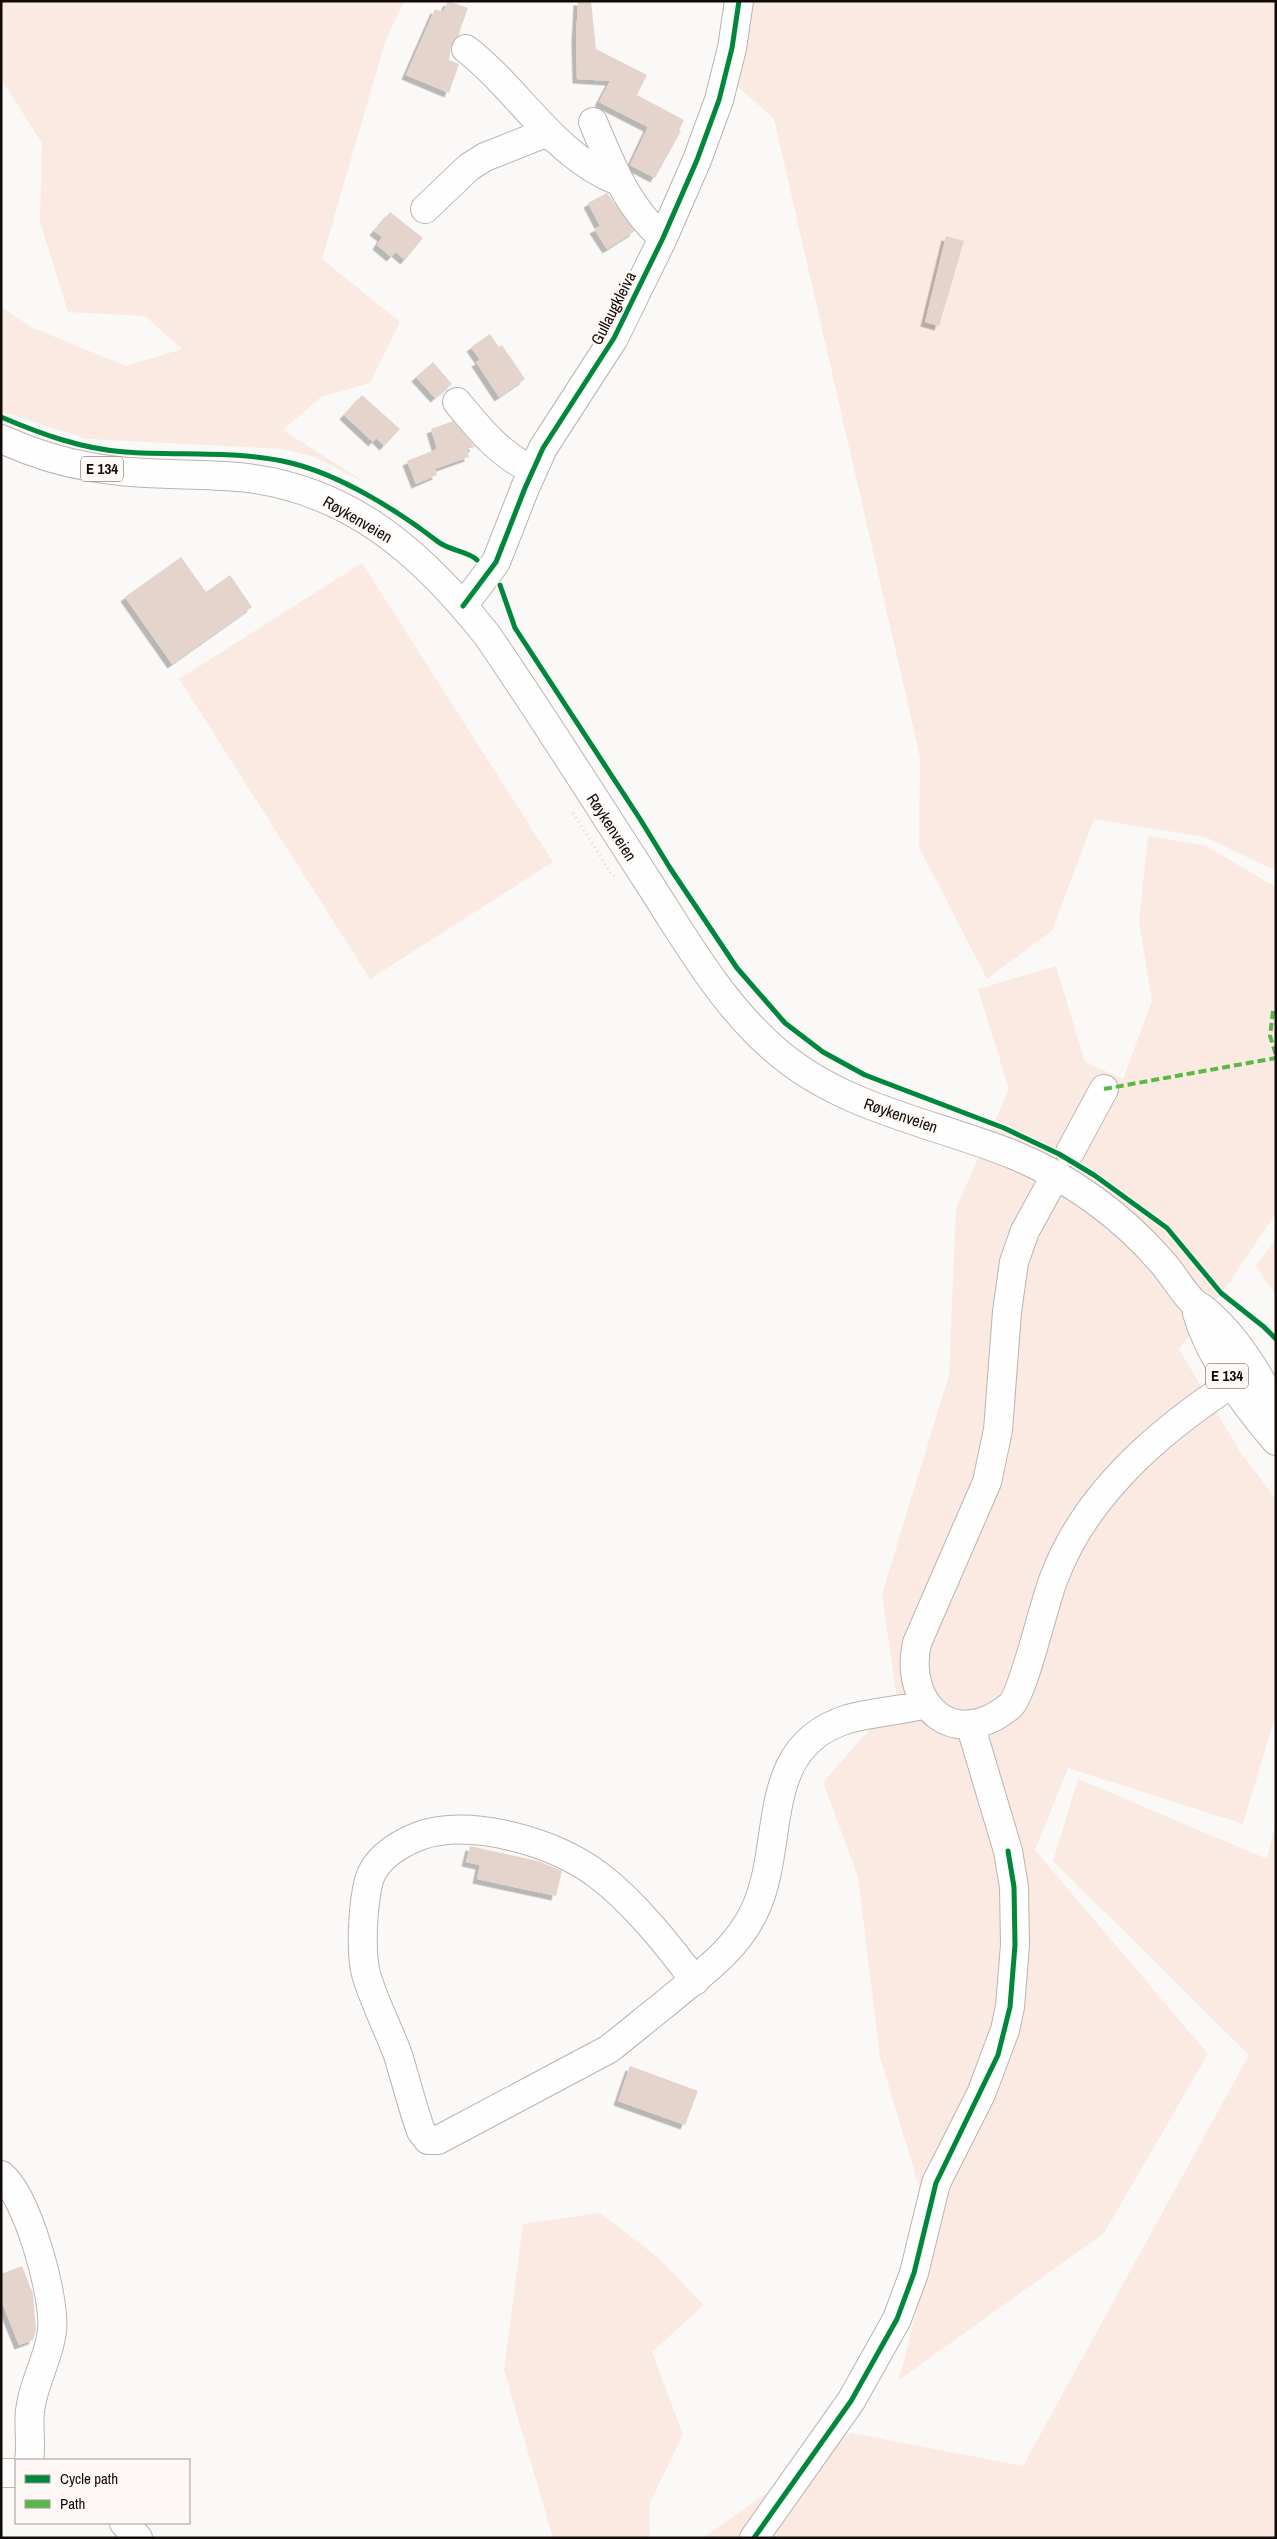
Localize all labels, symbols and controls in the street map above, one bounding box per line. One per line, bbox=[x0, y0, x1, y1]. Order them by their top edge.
street label: Gullaugkleiva bbox=[585, 267, 641, 348]
road number: E 134 bbox=[81, 456, 123, 482]
street label: Røykenveien bbox=[319, 490, 397, 548]
street label: Røykenveien bbox=[582, 789, 642, 865]
street label: Røykenveien bbox=[861, 1092, 941, 1138]
road number: E 134 bbox=[1206, 1364, 1248, 1388]
legend bbox=[15, 2459, 190, 2524]
text: Cycle path bbox=[60, 2468, 118, 2489]
text: Path bbox=[60, 2493, 85, 2514]

